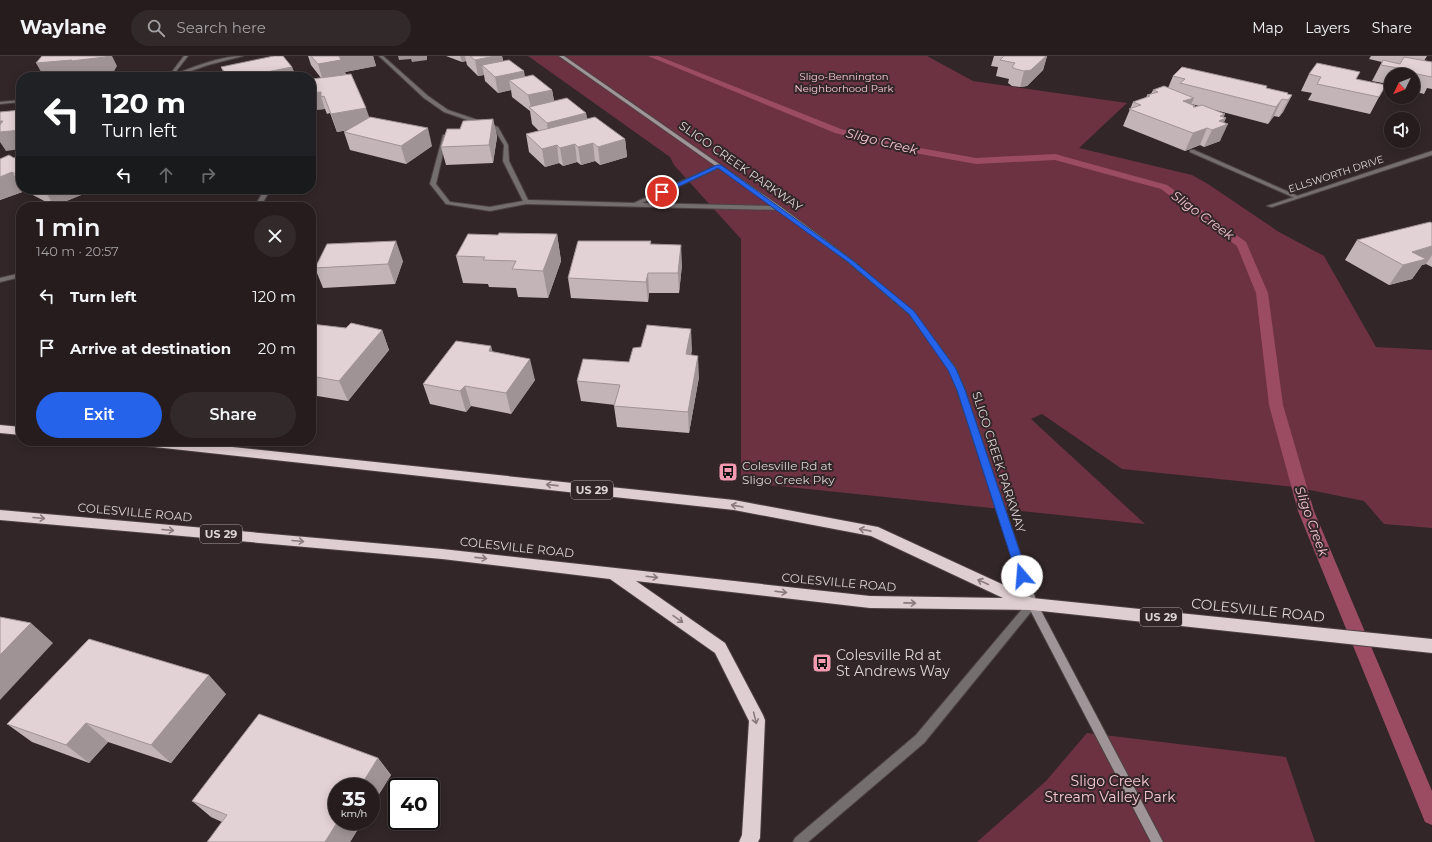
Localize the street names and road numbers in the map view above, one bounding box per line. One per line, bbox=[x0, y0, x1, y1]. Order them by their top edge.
street label: SLIGO CREEK PARKWAY bbox=[676, 118, 806, 215]
street label: ELLSWORTH DRIVE bbox=[1287, 152, 1386, 196]
street label: SLIGO CREEK PARKWAY bbox=[969, 390, 1029, 535]
road number: US 29 bbox=[571, 481, 613, 499]
street label: COLESVILLE ROAD bbox=[77, 500, 193, 524]
road number: US 29 bbox=[200, 525, 242, 543]
street label: COLESVILLE ROAD bbox=[459, 534, 575, 560]
street label: COLESVILLE ROAD bbox=[781, 570, 897, 594]
street label: COLESVILLE ROAD bbox=[1190, 594, 1326, 626]
road number: US 29 bbox=[1140, 608, 1182, 626]

